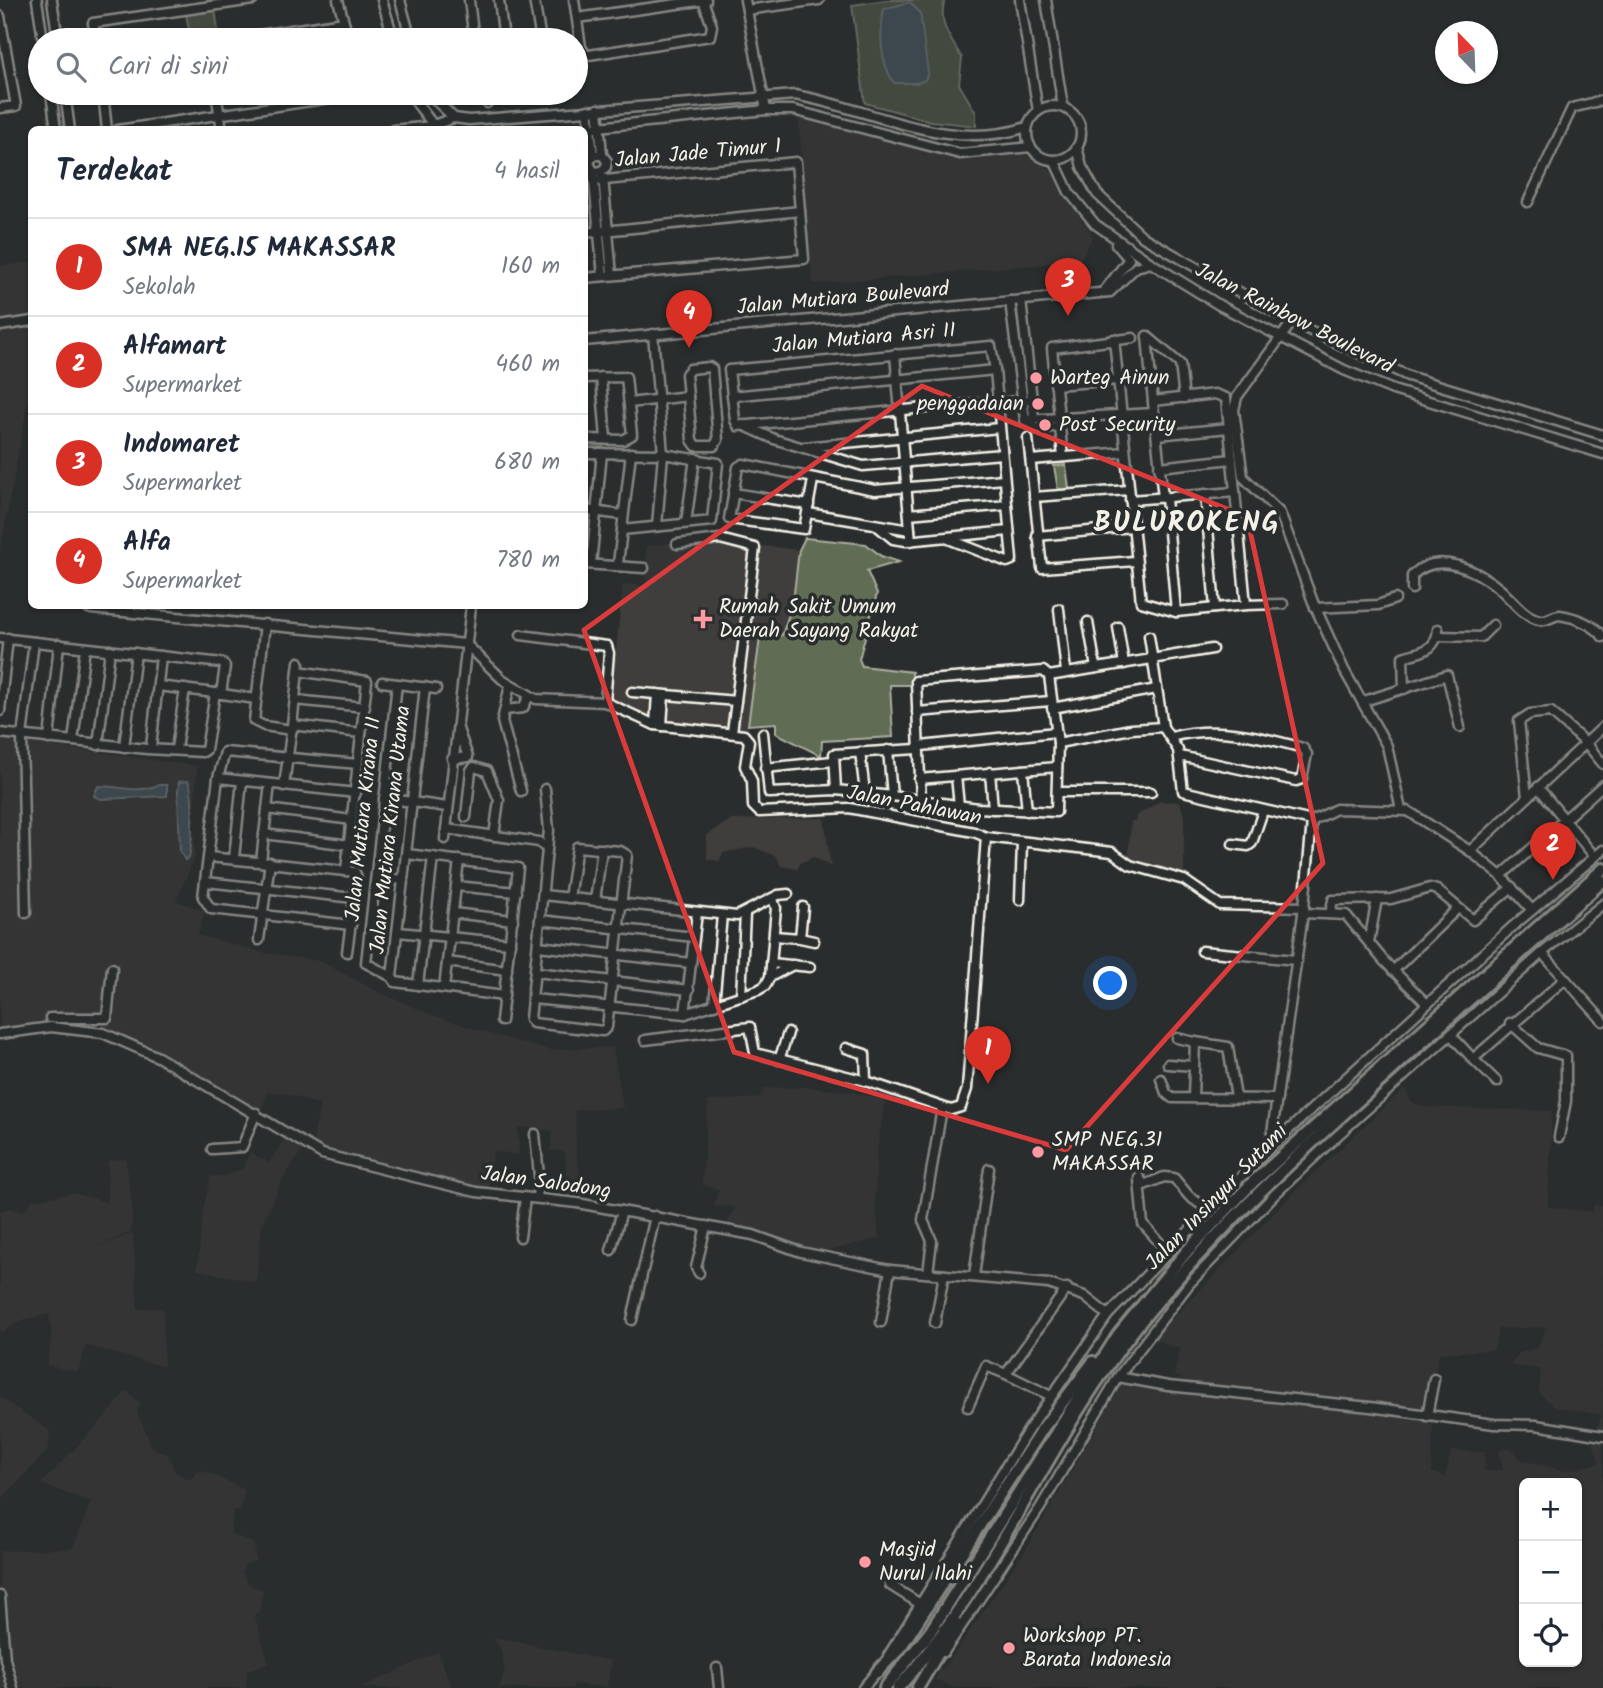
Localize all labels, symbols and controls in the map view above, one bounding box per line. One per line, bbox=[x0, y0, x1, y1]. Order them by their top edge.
north arrow bbox=[1435, 21, 1498, 84]
search box bbox=[28, 28, 588, 105]
text: Cari di sini bbox=[108, 46, 228, 88]
icon: search bbox=[52, 48, 90, 86]
street label: Jalan Jade Timur 1 bbox=[613, 130, 783, 178]
text: Terdekat bbox=[56, 148, 172, 196]
text: 4 hasil bbox=[494, 154, 560, 190]
text: SMA NEG.15 MAKASSAR bbox=[123, 228, 396, 270]
text: 1 bbox=[76, 249, 82, 285]
text: 160 m bbox=[501, 249, 560, 285]
street label: Jalan Rainbow Boulevard bbox=[1189, 254, 1400, 384]
pin: 3 bbox=[1045, 258, 1091, 316]
text: Sekolah bbox=[123, 270, 196, 306]
street label: Jalan Mutiara Boulevard bbox=[736, 273, 951, 325]
pin: 4 bbox=[666, 290, 712, 348]
street label: Jalan Mutiara Asri II bbox=[771, 315, 957, 363]
text: Alfamart bbox=[123, 326, 227, 368]
text: 2 bbox=[72, 347, 86, 383]
text: 460 m bbox=[496, 347, 560, 383]
place label: Warteg Ainun bbox=[1050, 362, 1169, 395]
text: Supermarket bbox=[123, 368, 242, 404]
marker: Warteg Ainun bbox=[1028, 370, 1044, 386]
place label: penggadaian bbox=[916, 388, 1024, 421]
marker: penggadaian bbox=[1030, 396, 1046, 412]
place label: Post Security bbox=[1059, 409, 1176, 442]
marker: Post Security bbox=[1037, 417, 1053, 433]
text: Indomaret bbox=[123, 424, 240, 466]
text: 3 bbox=[73, 445, 85, 481]
text: 680 m bbox=[494, 445, 560, 481]
text: Supermarket bbox=[123, 466, 242, 502]
district label: BULUROKENG bbox=[1094, 501, 1280, 546]
text: Alfa bbox=[123, 522, 171, 564]
text: 4 bbox=[73, 543, 85, 579]
text: 780 m bbox=[497, 543, 560, 579]
text: Supermarket bbox=[123, 564, 242, 600]
place label: Rumah Sakit Umum Daerah Sayang Rakyat bbox=[719, 591, 919, 648]
marker: Rumah Sakit Umum Daerah Sayang Rakyat bbox=[693, 609, 713, 629]
street label: Jalan Mutiara Kirana Utama bbox=[362, 704, 420, 956]
street label: Jalan Mutiara Kirana II bbox=[337, 715, 391, 923]
street label: Jalan Pahlawan bbox=[844, 777, 984, 835]
pin: 2 bbox=[1530, 822, 1576, 880]
your location bbox=[1093, 966, 1127, 1000]
pin: 1 bbox=[965, 1026, 1011, 1084]
street label: Jalan Insinyur Sutami bbox=[1138, 1116, 1297, 1279]
place label: SMP NEG.31 MAKASSAR bbox=[1052, 1124, 1162, 1181]
marker: SMP NEG.31 MAKASSAR bbox=[1030, 1144, 1046, 1160]
street label: Jalan Salodong bbox=[479, 1158, 613, 1208]
map controls bbox=[1519, 1478, 1582, 1667]
button: + bbox=[1519, 1478, 1582, 1541]
place label: Masjid Nurul Ilahi bbox=[879, 1534, 973, 1591]
button: − bbox=[1519, 1541, 1582, 1604]
marker: Masjid Nurul Ilahi bbox=[857, 1554, 873, 1570]
button: locate bbox=[1519, 1604, 1582, 1667]
place label: Workshop PT. Barata Indonesia bbox=[1023, 1620, 1172, 1677]
marker: Workshop PT. Barata Indonesia bbox=[1001, 1640, 1017, 1656]

